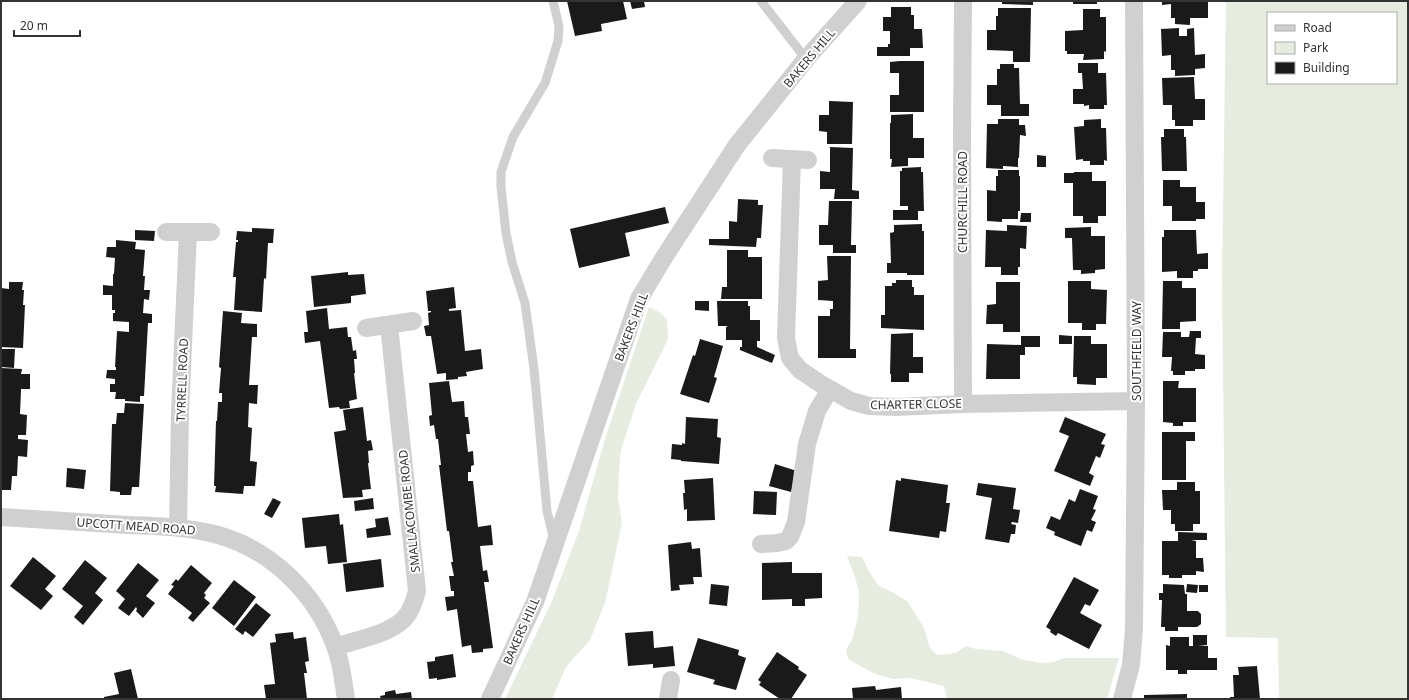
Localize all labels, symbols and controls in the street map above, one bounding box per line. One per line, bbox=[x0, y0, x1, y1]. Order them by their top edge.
scale bar bbox=[14, 12, 80, 38]
legend bbox=[1267, 12, 1397, 84]
text: 20 m bbox=[20, 17, 48, 34]
text: Road bbox=[1303, 19, 1332, 36]
street label: BAKERS HILL bbox=[779, 25, 839, 91]
text: Park bbox=[1303, 39, 1329, 56]
text: Building bbox=[1303, 59, 1350, 76]
street label: CHURCHILL ROAD bbox=[954, 151, 971, 253]
street label: BAKERS HILL bbox=[610, 290, 652, 364]
street label: SOUTHFIELD WAY bbox=[1128, 301, 1145, 401]
street label: TYRRELL ROAD bbox=[172, 338, 192, 422]
street label: CHARTER CLOSE bbox=[870, 395, 962, 413]
street label: SMALLACOMBE ROAD bbox=[394, 449, 424, 573]
street label: UPCOTT MEAD ROAD bbox=[76, 513, 196, 539]
street label: BAKERS HILL bbox=[499, 595, 543, 667]

